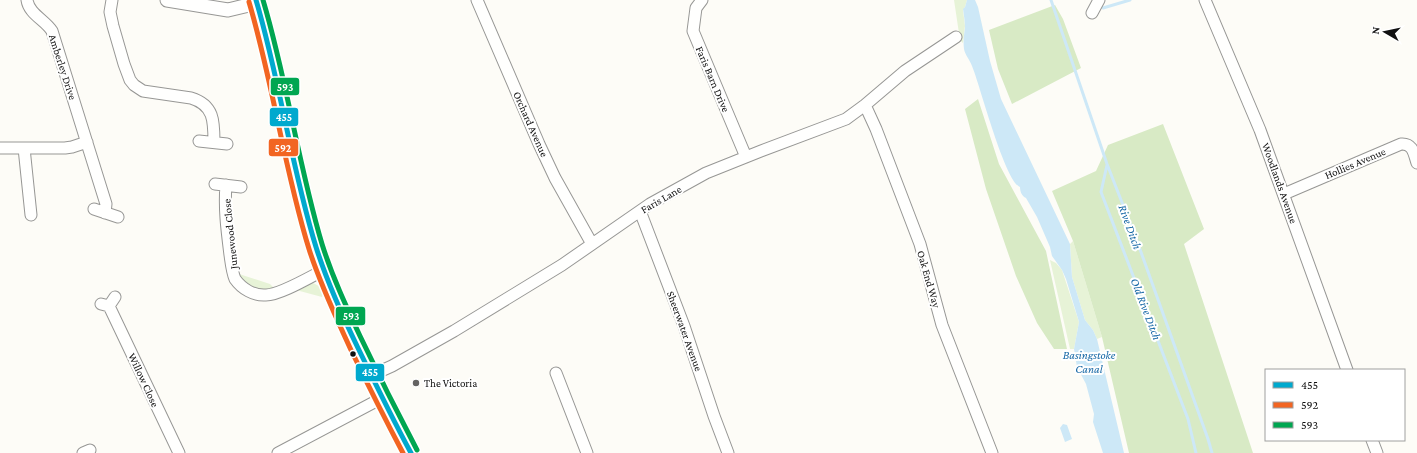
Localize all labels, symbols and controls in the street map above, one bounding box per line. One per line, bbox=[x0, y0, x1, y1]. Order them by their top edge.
north arrow bbox=[1365, 12, 1405, 52]
text: N bbox=[1369, 25, 1382, 35]
street label: Amberley Drive bbox=[46, 33, 79, 102]
street label: Faris Barn Drive bbox=[694, 44, 732, 114]
line badge: 593 bbox=[270, 77, 300, 96]
text: 593 bbox=[277, 81, 293, 93]
street label: Orchard Avenue bbox=[511, 89, 551, 159]
line badge: 455 bbox=[269, 107, 299, 127]
text: 455 bbox=[276, 111, 292, 123]
line badge: 592 bbox=[268, 138, 299, 157]
street label: Woodlands Avenue bbox=[1260, 141, 1300, 225]
text: 592 bbox=[275, 142, 292, 154]
street label: Hollies Avenue bbox=[1323, 145, 1387, 181]
street label: Faris Lane bbox=[639, 183, 684, 215]
street label: Junewood Close bbox=[220, 198, 241, 271]
water label: Rive Ditch bbox=[1116, 203, 1145, 251]
street label: Oak End Way bbox=[914, 249, 943, 310]
water label: Old Rive Ditch bbox=[1128, 276, 1164, 342]
street label: Sheerwater Avenue bbox=[665, 289, 705, 373]
line badge: 593 bbox=[335, 306, 366, 326]
text: 593 bbox=[343, 310, 359, 322]
water label: Basingstoke Canal bbox=[1063, 348, 1116, 376]
unlabelled marker bbox=[348, 349, 358, 359]
street label: Willow Close bbox=[126, 351, 162, 409]
line badge: 455 bbox=[355, 363, 385, 382]
text: 455 bbox=[362, 366, 378, 378]
legend bbox=[1265, 369, 1405, 441]
place label: The Victoria bbox=[424, 377, 477, 389]
marker: The Victoria bbox=[411, 378, 421, 388]
text: 455 bbox=[1301, 378, 1318, 392]
text: 592 bbox=[1301, 398, 1318, 412]
text: 593 bbox=[1301, 418, 1318, 432]

